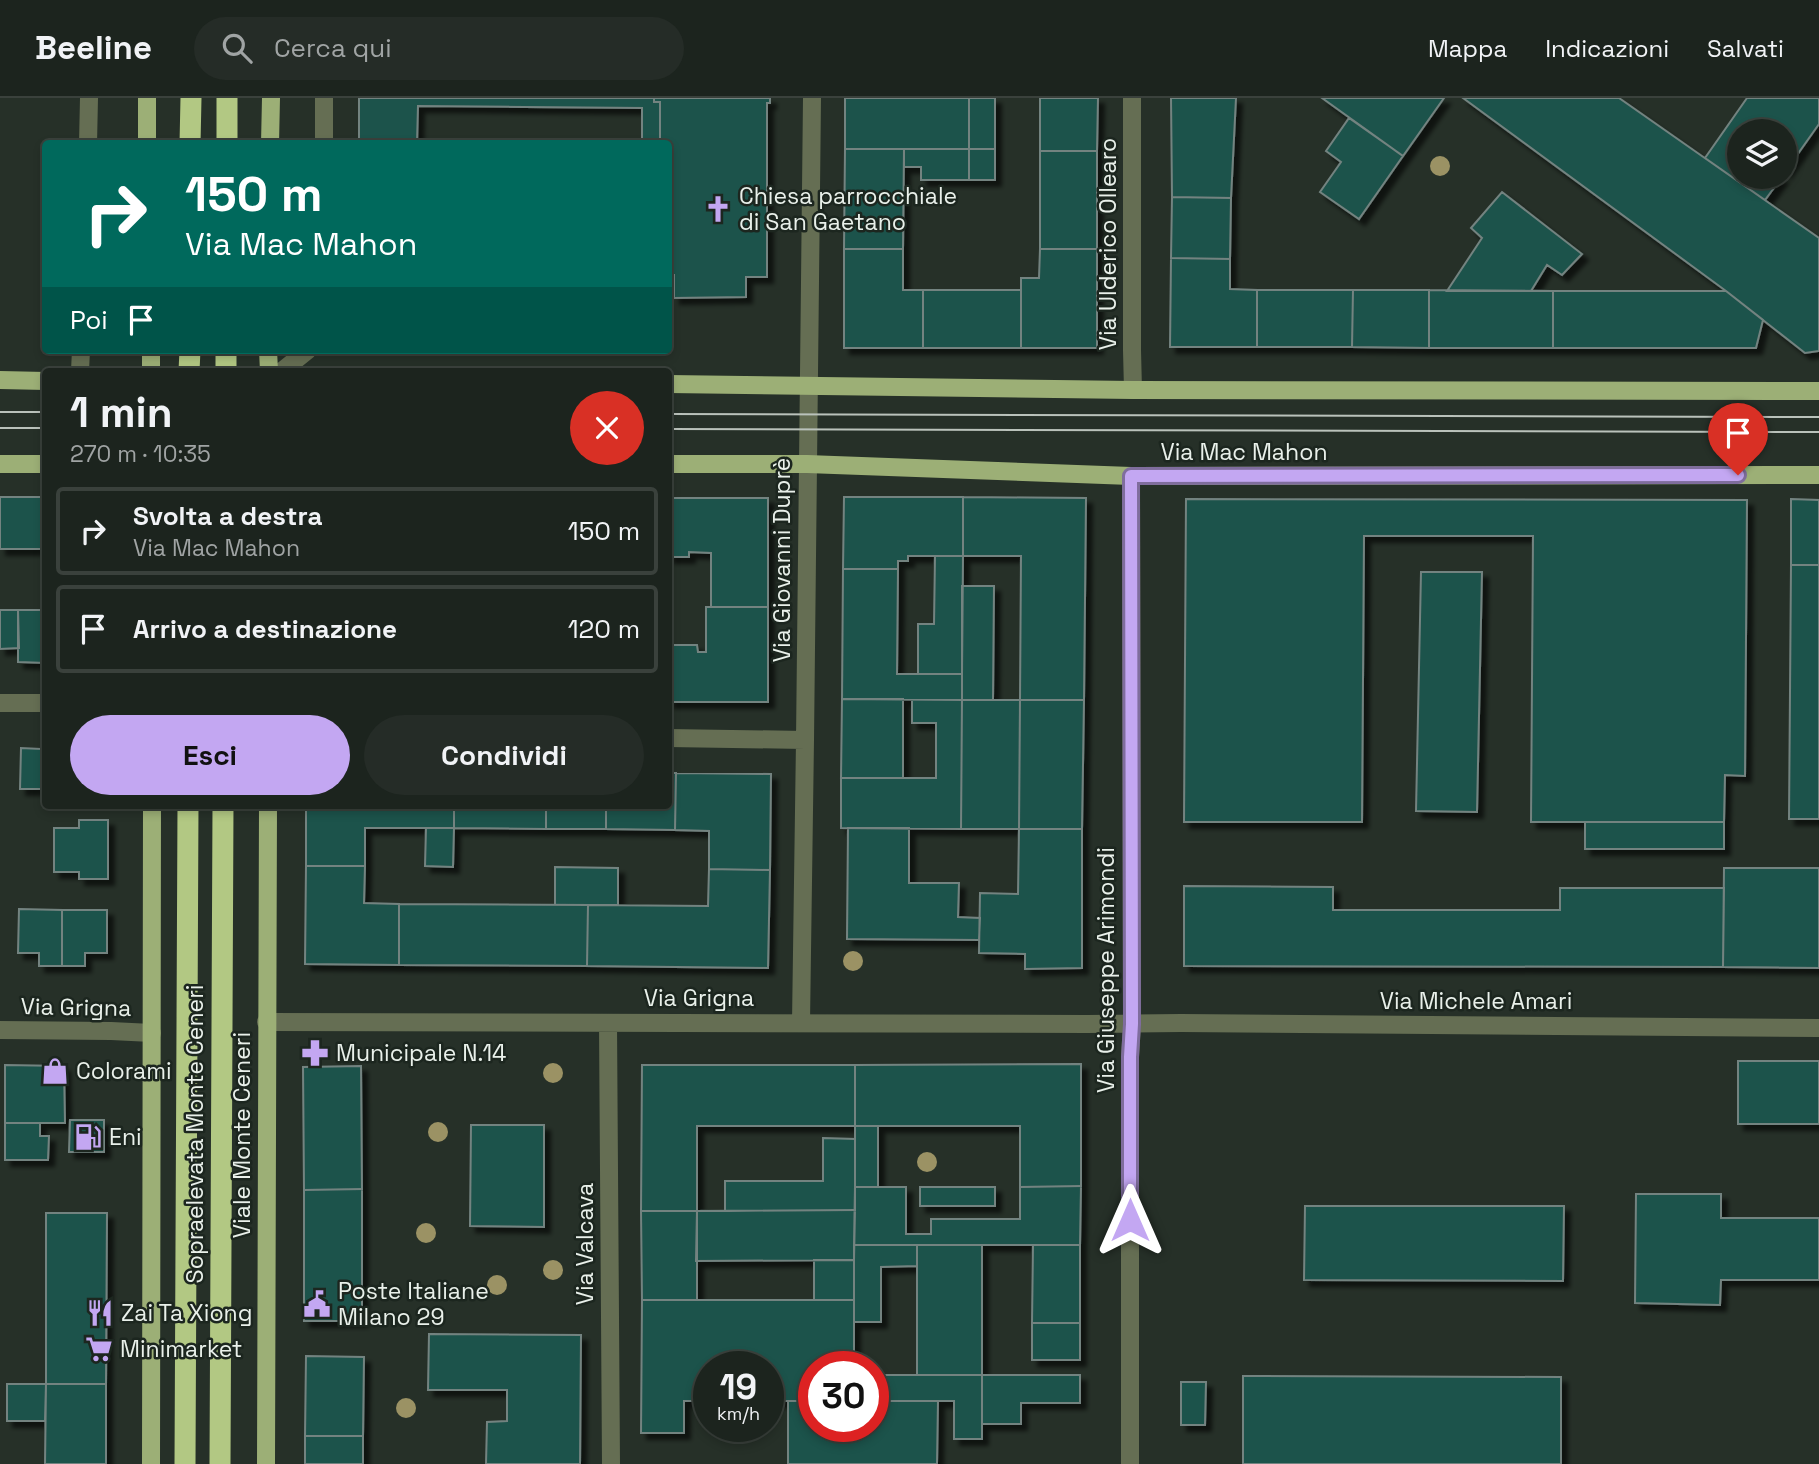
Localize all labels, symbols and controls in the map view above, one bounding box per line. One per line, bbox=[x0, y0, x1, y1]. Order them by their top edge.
search box bbox=[194, 17, 684, 80]
text: Beeline bbox=[35, 27, 152, 69]
icon: search bbox=[218, 29, 256, 67]
text: Cerca qui bbox=[274, 31, 392, 65]
text: Mappa bbox=[1428, 33, 1507, 64]
text: Indicazioni bbox=[1545, 33, 1669, 64]
text: Salvati bbox=[1707, 33, 1784, 64]
map controls bbox=[1727, 119, 1797, 189]
button: layers bbox=[1727, 119, 1797, 189]
street label: Via Ulderico Ollearo bbox=[1093, 138, 1123, 350]
text: 150 m bbox=[185, 163, 323, 225]
icon: right bbox=[70, 168, 161, 259]
place label: Chiesa parrocchiale di San Gaetano bbox=[739, 181, 957, 237]
church icon: Chiesa parrocchiale di San Gaetano bbox=[703, 194, 733, 224]
text: Via Mac Mahon bbox=[185, 224, 417, 264]
icon: arrive bbox=[122, 301, 160, 339]
text: Poi bbox=[70, 303, 108, 337]
text: 1 min bbox=[70, 386, 173, 439]
button: close bbox=[570, 391, 644, 465]
pin bbox=[1708, 403, 1768, 475]
icon: arrive bbox=[1719, 414, 1757, 452]
street label: Via Mac Mahon bbox=[1160, 437, 1328, 467]
text: 270 m · 10:35 bbox=[70, 439, 211, 469]
street label: Via Giovanni Duprè bbox=[767, 458, 797, 662]
text: Svolta a destra bbox=[133, 499, 322, 533]
icon: right bbox=[74, 512, 112, 550]
text: 150 m bbox=[568, 514, 640, 548]
text: Via Mac Mahon bbox=[133, 533, 300, 563]
icon: arrive bbox=[74, 610, 112, 648]
text: Arrivo a destinazione bbox=[133, 612, 397, 646]
text: 120 m bbox=[568, 612, 640, 646]
button: Esci bbox=[70, 715, 350, 795]
button: Condividi bbox=[364, 715, 644, 795]
street label: Via Giuseppe Arimondi bbox=[1091, 847, 1121, 1093]
street label: Via Grigna bbox=[644, 983, 754, 1013]
street label: Sopraelevata Monte Ceneri bbox=[180, 985, 210, 1283]
street label: Via Michele Amari bbox=[1380, 986, 1572, 1016]
street label: Via Grigna bbox=[20, 991, 132, 1023]
street label: Viale Monte Ceneri bbox=[227, 1032, 257, 1238]
pharmacy icon: Municipale N.14 bbox=[300, 1038, 330, 1068]
place label: Municipale N.14 bbox=[336, 1038, 506, 1068]
shop icon: Colorami bbox=[40, 1056, 70, 1086]
place label: Colorami bbox=[76, 1056, 172, 1086]
fuel station icon: Eni bbox=[73, 1122, 103, 1152]
place label: Eni bbox=[109, 1122, 142, 1152]
street label: Via Valcava bbox=[570, 1183, 600, 1305]
position arrow bbox=[1093, 1183, 1167, 1257]
place label: Poste Italiane Milano 29 bbox=[338, 1276, 489, 1332]
public building icon: Poste Italiane Milano 29 bbox=[302, 1289, 332, 1319]
restaurant icon: Zai Ta Xiong bbox=[85, 1298, 115, 1328]
place label: Zai Ta Xiong bbox=[121, 1298, 253, 1328]
supermarket icon: Minimarket bbox=[84, 1334, 114, 1364]
place label: Minimarket bbox=[120, 1334, 242, 1364]
speed limit sign: 30 bbox=[798, 1351, 889, 1442]
text: 19 bbox=[720, 1365, 757, 1409]
text: km/h bbox=[717, 1402, 760, 1425]

